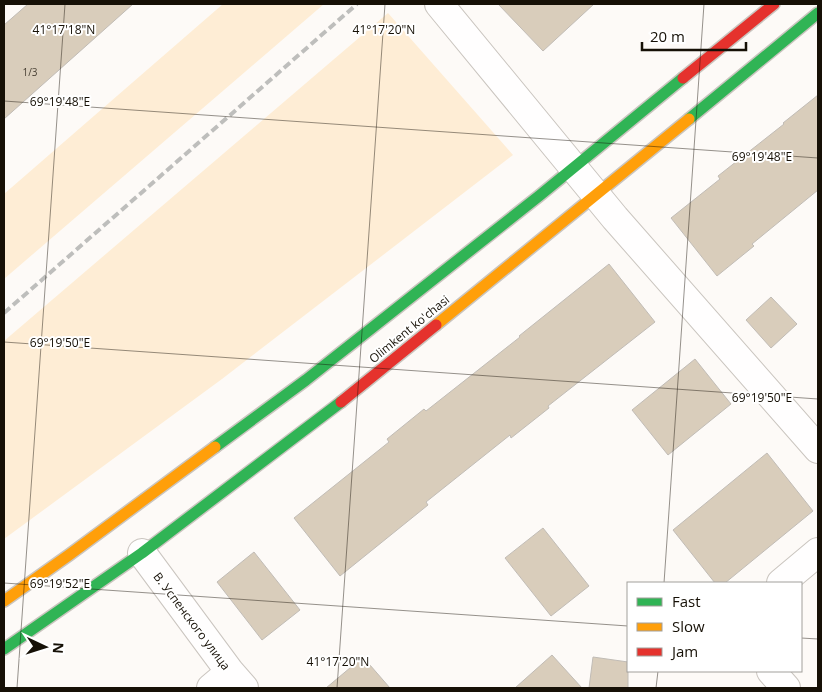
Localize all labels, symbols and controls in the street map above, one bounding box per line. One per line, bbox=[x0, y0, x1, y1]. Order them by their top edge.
scale bar bbox=[642, 20, 746, 52]
text: 41°17'18"N bbox=[33, 21, 95, 38]
text: 41°17'20"N bbox=[353, 21, 415, 38]
text: 20 m bbox=[650, 26, 685, 46]
house number: 1/3 bbox=[22, 65, 38, 79]
text: 69°19'48"E bbox=[30, 93, 90, 110]
text: 69°19'48"E bbox=[732, 148, 792, 165]
street label: Olimkent ko'chasi bbox=[365, 291, 453, 367]
text: 69°19'50"E bbox=[30, 334, 90, 351]
text: 69°19'50"E bbox=[732, 389, 792, 406]
street label: В. Успенского улица bbox=[150, 569, 234, 673]
text: 69°19'52"E bbox=[30, 575, 90, 592]
legend bbox=[627, 582, 802, 672]
text: Fast bbox=[672, 591, 701, 611]
text: Slow bbox=[672, 616, 705, 636]
north arrow bbox=[20, 622, 70, 672]
text: Jam bbox=[670, 641, 698, 661]
text: N bbox=[49, 642, 68, 654]
text: 41°17'20"N bbox=[307, 653, 369, 670]

